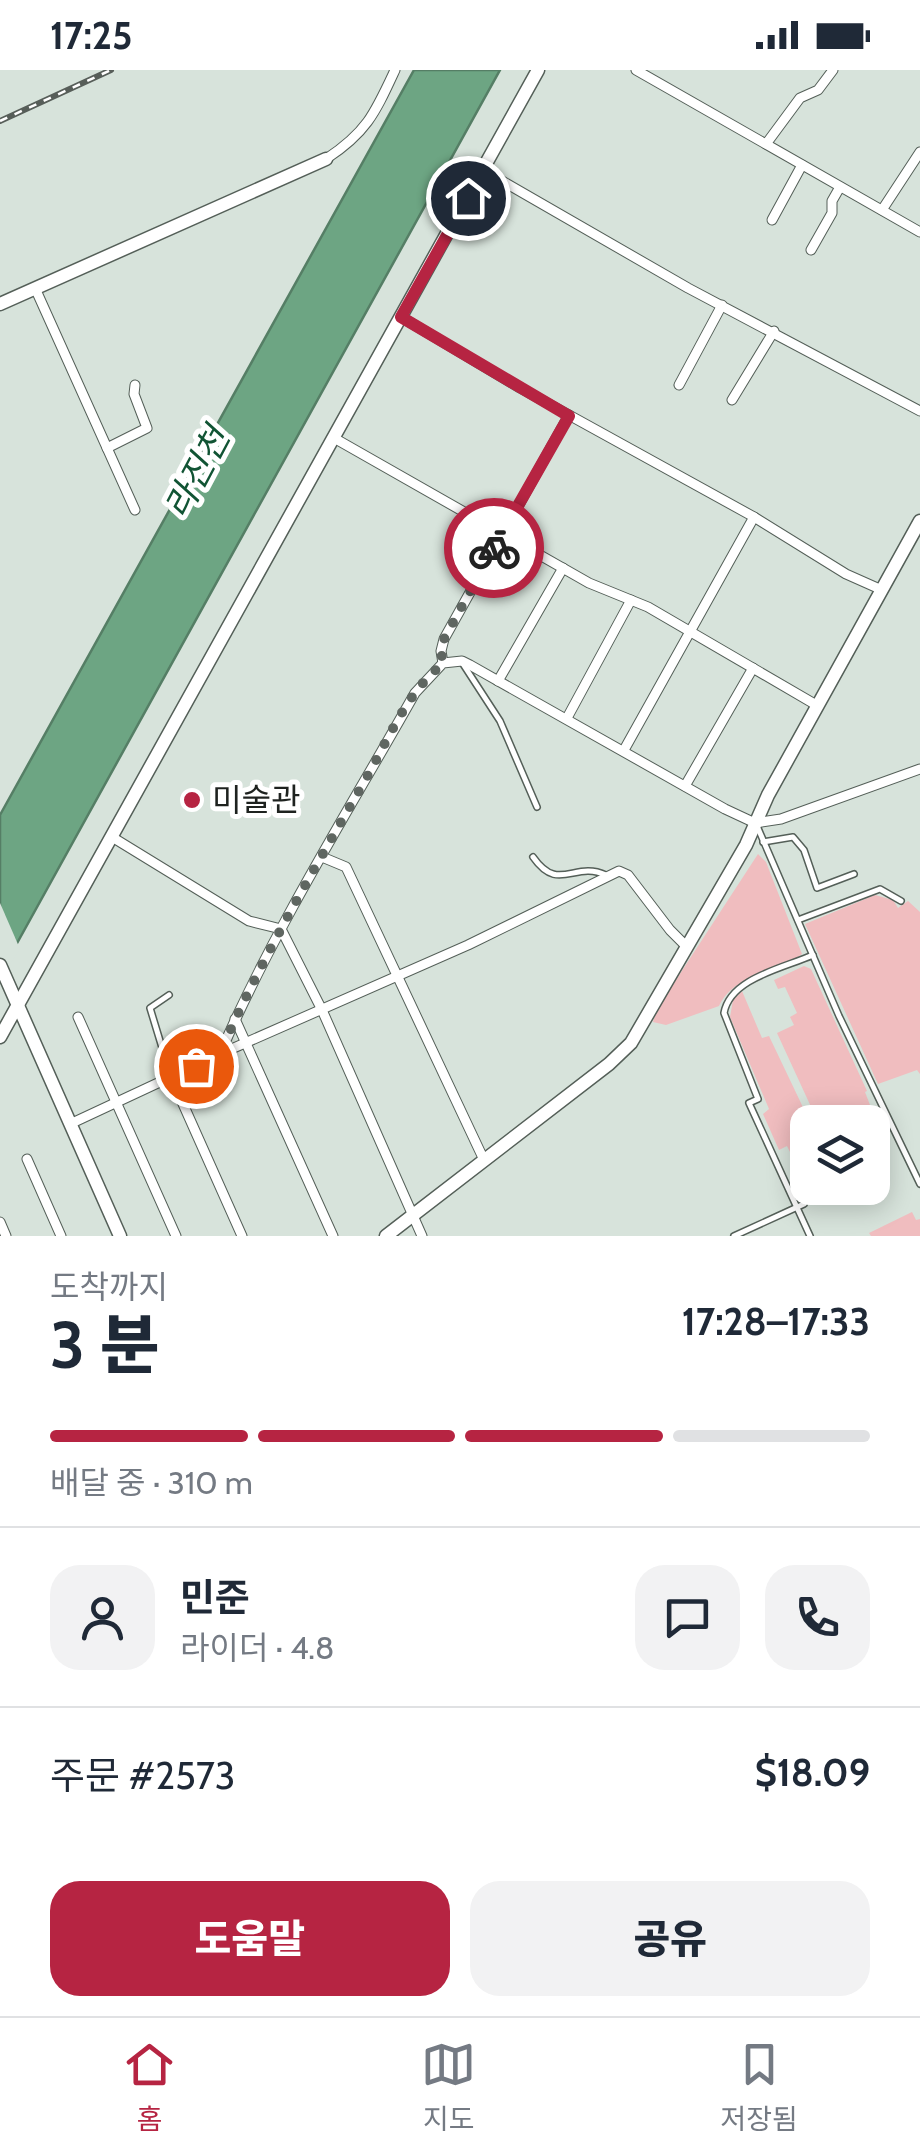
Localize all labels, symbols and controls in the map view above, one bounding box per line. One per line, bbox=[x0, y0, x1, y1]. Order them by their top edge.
text: 17:25 bbox=[50, 12, 132, 59]
pin bbox=[426, 156, 511, 241]
icon: home bbox=[441, 171, 496, 226]
water label: 라진천 bbox=[155, 417, 240, 526]
courier bbox=[444, 498, 544, 598]
icon: bike bbox=[467, 521, 522, 576]
place label: 미술관 bbox=[212, 780, 300, 819]
marker: 미술관 bbox=[181, 789, 203, 811]
pin bbox=[154, 1024, 239, 1109]
icon: bag bbox=[169, 1039, 224, 1094]
map controls bbox=[790, 1105, 890, 1205]
button: layers bbox=[790, 1105, 890, 1205]
text: 도착까지 bbox=[50, 1267, 168, 1306]
text: 17:28–17:33 bbox=[682, 1298, 870, 1345]
text: 3 분 bbox=[50, 1305, 159, 1384]
text: 배달 중 · 310 m bbox=[50, 1463, 253, 1502]
button: person bbox=[50, 1565, 155, 1670]
button: chat bbox=[635, 1565, 740, 1670]
button: phone bbox=[765, 1565, 870, 1670]
text: 민준 bbox=[180, 1574, 250, 1621]
text: 라이더 · 4.8 bbox=[180, 1628, 334, 1667]
text: $18.09 bbox=[755, 1749, 870, 1796]
text: 주문 #2573 bbox=[50, 1752, 235, 1799]
button: 도움말 bbox=[50, 1881, 450, 1996]
button: 공유 bbox=[470, 1881, 870, 1996]
tab: 홈 bbox=[122, 2037, 177, 2137]
tab: 지도 bbox=[421, 2037, 476, 2137]
tab: 저장됨 bbox=[721, 2037, 798, 2137]

